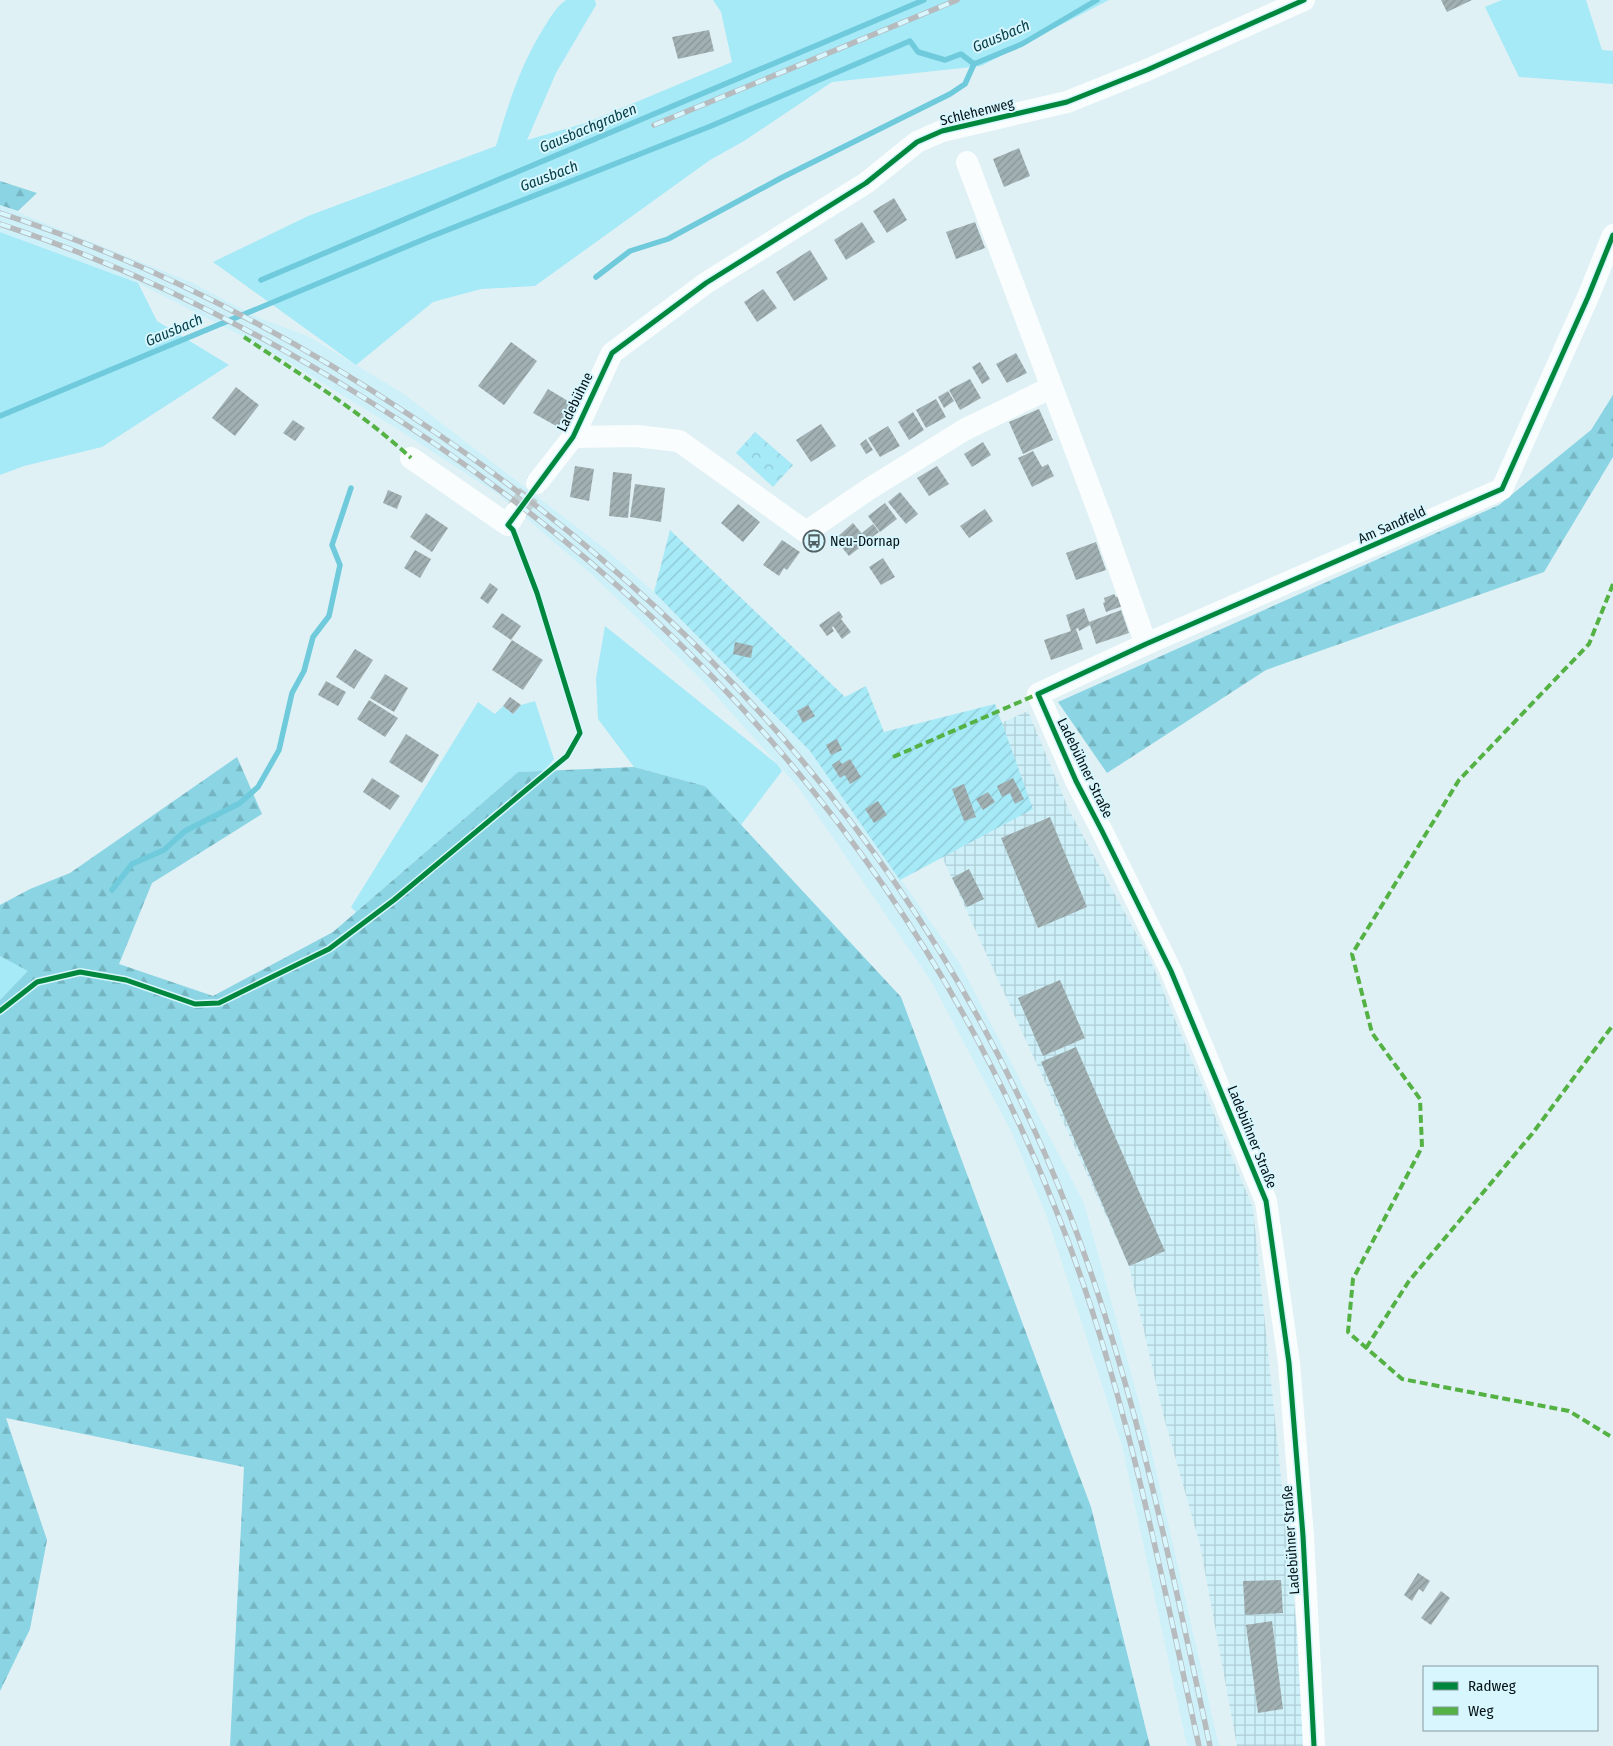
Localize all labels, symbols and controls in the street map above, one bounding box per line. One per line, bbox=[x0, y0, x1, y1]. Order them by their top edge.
water label: Gausbach bbox=[970, 16, 1032, 56]
street label: Schlehenweg bbox=[938, 95, 1016, 129]
water label: Gausbachgraben bbox=[537, 99, 639, 157]
water label: Gausbach bbox=[518, 157, 580, 195]
water label: Gausbach bbox=[143, 310, 205, 350]
street label: Ladebühne bbox=[553, 370, 597, 434]
street label: Am Sandfeld bbox=[1356, 503, 1428, 547]
bus stop icon: Neu-Dornap bbox=[802, 529, 826, 553]
place label: Neu-Dornap bbox=[830, 533, 900, 550]
street label: Ladebühner Straße bbox=[1053, 715, 1117, 821]
street label: Ladebühner Straße bbox=[1224, 1083, 1280, 1191]
street label: Ladebühner Straße bbox=[1279, 1485, 1303, 1595]
legend bbox=[1423, 1666, 1598, 1731]
text: Radweg bbox=[1468, 1677, 1516, 1695]
text: Weg bbox=[1468, 1702, 1494, 1720]

